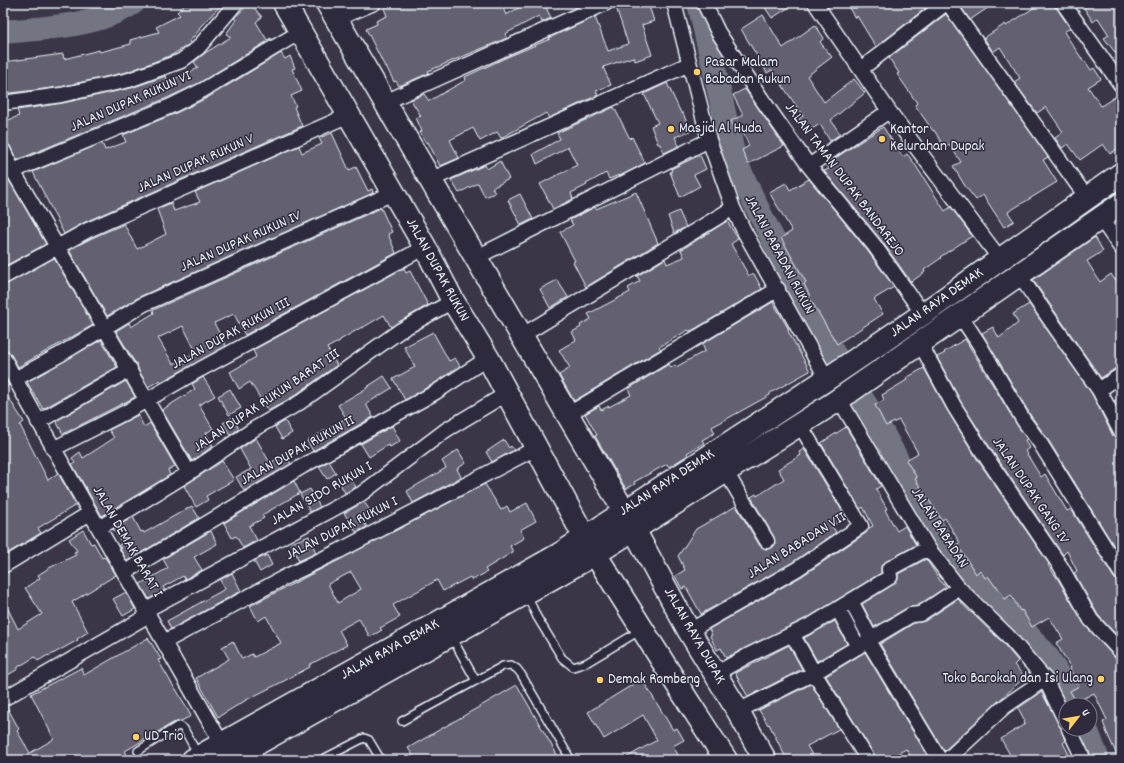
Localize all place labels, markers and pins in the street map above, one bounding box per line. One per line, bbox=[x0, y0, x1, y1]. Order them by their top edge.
place label: Pasar Malam Babadan Rukun bbox=[705, 52, 790, 91]
marker: Pasar Malam Babadan Rukun bbox=[692, 67, 702, 77]
place label: Masjid Al Huda bbox=[679, 118, 763, 140]
place label: Kantor Kelurahan Dupak bbox=[890, 119, 985, 158]
marker: Masjid Al Huda bbox=[666, 124, 676, 134]
marker: Kantor Kelurahan Dupak bbox=[877, 134, 887, 144]
place label: Toko Barokah dan Isi Ulang bbox=[943, 668, 1093, 690]
place label: Demak Rombeng bbox=[608, 669, 700, 691]
marker: Toko Barokah dan Isi Ulang bbox=[1096, 674, 1106, 684]
marker: Demak Rombeng bbox=[595, 675, 605, 685]
place label: UD Trio bbox=[144, 726, 184, 748]
marker: UD Trio bbox=[131, 732, 141, 742]

